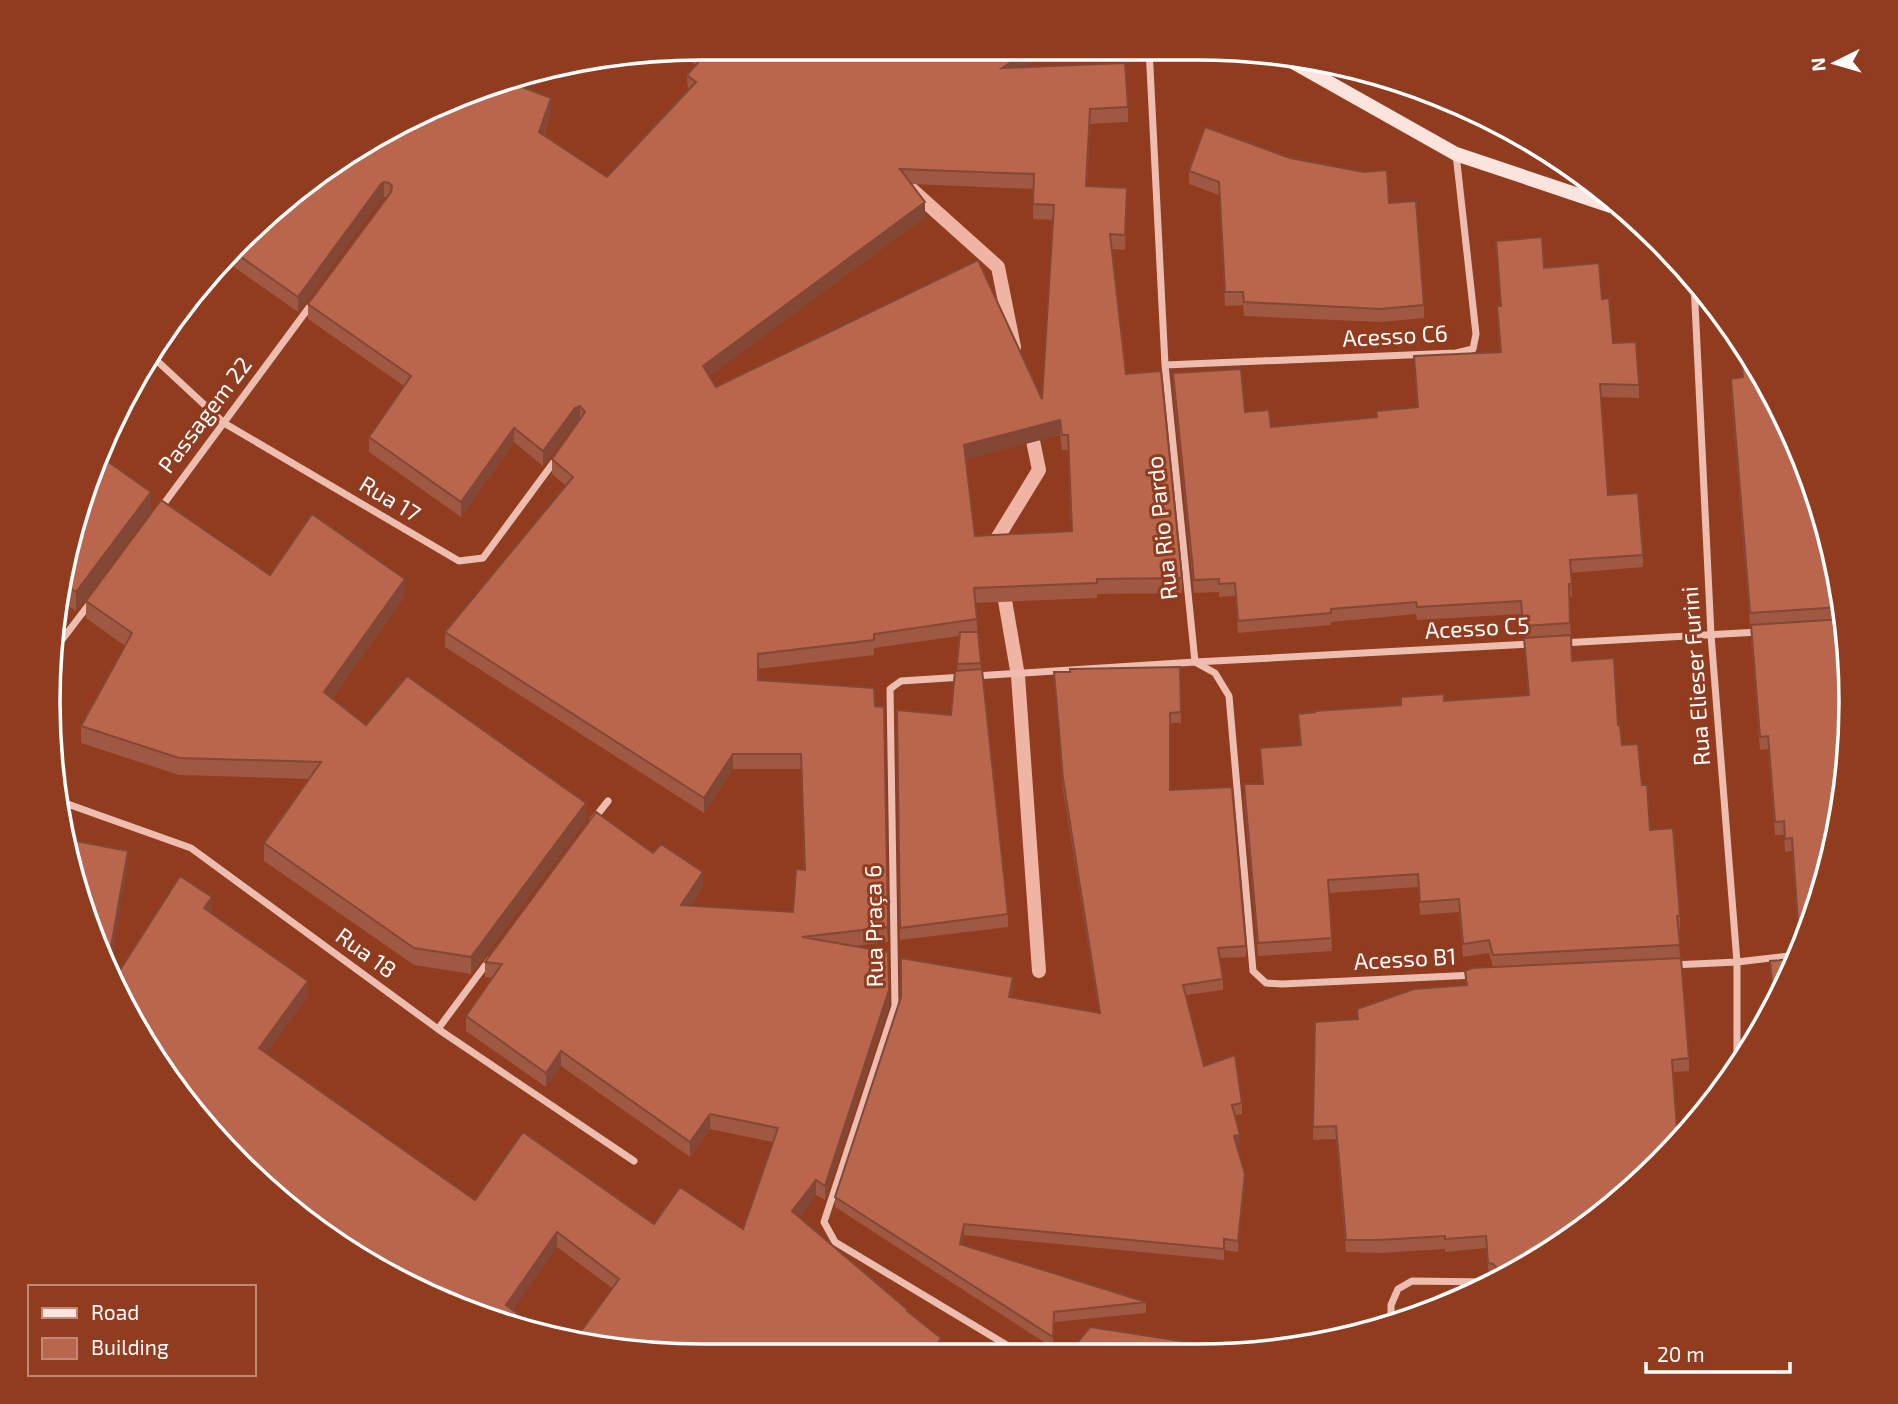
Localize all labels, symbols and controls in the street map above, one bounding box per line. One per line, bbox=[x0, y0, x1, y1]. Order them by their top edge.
north arrow bbox=[1800, 28, 1870, 98]
text: N bbox=[1806, 57, 1830, 72]
street label: Acesso C6 bbox=[1342, 318, 1448, 352]
street label: Passagem 22 bbox=[151, 351, 257, 478]
street label: Rua Rio Pardo bbox=[1140, 455, 1182, 601]
street label: Rua 17 bbox=[355, 469, 426, 527]
street label: Rua Elieser Furini bbox=[1675, 585, 1715, 767]
street label: Acesso C5 bbox=[1424, 610, 1530, 644]
street label: Rua Praça 6 bbox=[858, 864, 889, 988]
street label: Rua 18 bbox=[331, 921, 402, 984]
street label: Acesso B1 bbox=[1353, 941, 1457, 975]
legend bbox=[28, 1285, 256, 1376]
text: Road bbox=[91, 1299, 139, 1324]
scale bar bbox=[1646, 1330, 1790, 1374]
text: Building bbox=[91, 1334, 169, 1359]
text: 20 m bbox=[1657, 1341, 1705, 1366]

